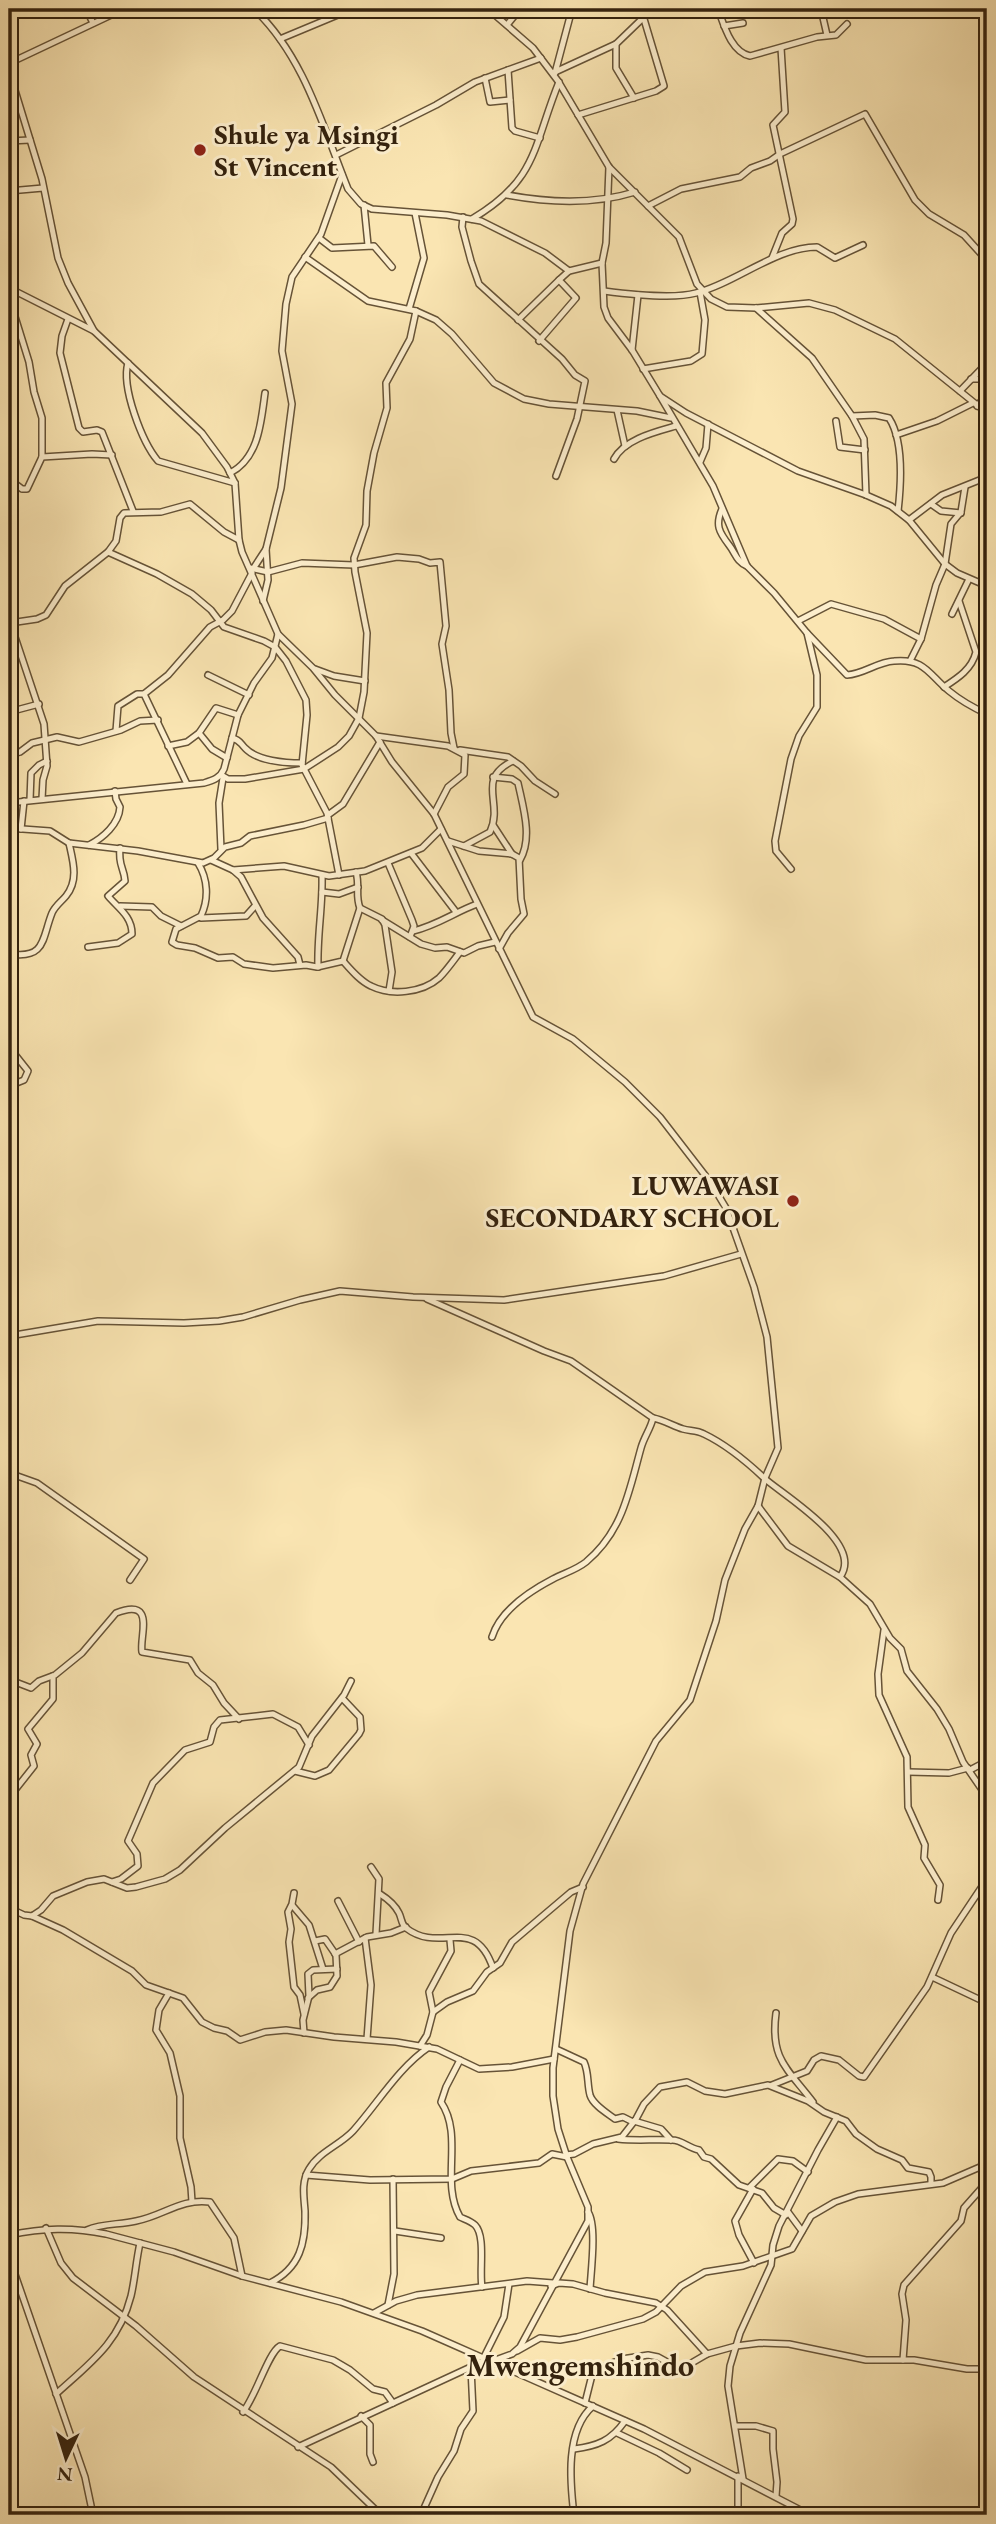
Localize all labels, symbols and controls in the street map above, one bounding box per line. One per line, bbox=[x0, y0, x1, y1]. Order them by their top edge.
place label: Shule ya Msingi St Vincent bbox=[214, 116, 399, 184]
marker: Shule ya Msingi St Vincent bbox=[192, 142, 208, 158]
place label: LUWAWASI SECONDARY SCHOOL bbox=[486, 1167, 780, 1235]
marker: LUWAWASI SECONDARY SCHOOL bbox=[785, 1193, 801, 1209]
district label: Mwengemshindo bbox=[466, 2344, 694, 2386]
north arrow bbox=[32, 2422, 102, 2492]
text: N bbox=[56, 2461, 73, 2487]

